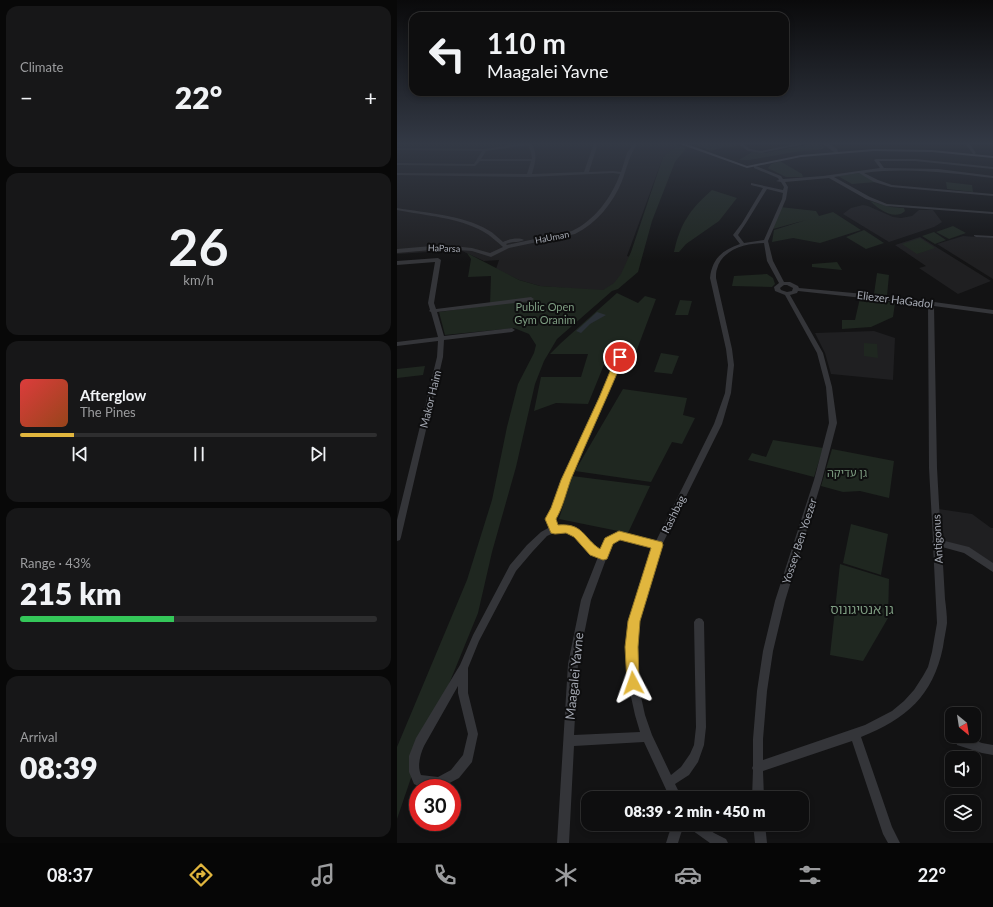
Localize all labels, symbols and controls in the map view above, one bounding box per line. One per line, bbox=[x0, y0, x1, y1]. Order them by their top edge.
text: 110 m bbox=[487, 26, 566, 60]
icon: left bbox=[421, 28, 473, 80]
text: Climate bbox=[20, 59, 63, 75]
text: Maagalei Yavne bbox=[487, 60, 608, 82]
text: 22° bbox=[175, 79, 222, 115]
text: − bbox=[20, 84, 33, 111]
text: + bbox=[364, 84, 377, 111]
text: 26 bbox=[168, 215, 229, 277]
street label: HaUman bbox=[534, 228, 570, 246]
street label: HaParsa bbox=[428, 242, 460, 254]
text: km/h bbox=[183, 272, 214, 288]
street label: Eliezer HaGadol bbox=[856, 288, 934, 310]
park label: Public Open Gym Oranim bbox=[514, 300, 576, 326]
pin bbox=[603, 340, 637, 374]
icon: arrive bbox=[609, 346, 631, 368]
street label: Makor Haim bbox=[417, 369, 443, 429]
text: Afterglow bbox=[80, 386, 146, 404]
text: The Pines bbox=[80, 404, 136, 420]
icon: previous bbox=[69, 443, 91, 465]
icon: pause bbox=[188, 443, 210, 465]
icon: next bbox=[307, 443, 329, 465]
park label: גן עדיקה bbox=[827, 466, 867, 479]
street label: Rashbag bbox=[658, 493, 688, 535]
street label: Yossey Ben Yoezer bbox=[779, 497, 819, 585]
street label: Antigonus bbox=[929, 514, 945, 564]
text: Range · 43% bbox=[20, 555, 91, 571]
text: 215 km bbox=[20, 575, 121, 611]
park label: גן אנטיגונוס bbox=[830, 601, 894, 617]
street label: Maagalei Yavne bbox=[561, 631, 587, 720]
position arrow bbox=[612, 662, 654, 704]
north arrow bbox=[945, 707, 981, 743]
map controls bbox=[945, 707, 981, 831]
text: Arrival bbox=[20, 729, 57, 745]
text: 08:39 bbox=[20, 749, 98, 785]
button: sound bbox=[945, 751, 981, 787]
speed limit sign: 30 bbox=[409, 779, 461, 831]
button: layers bbox=[945, 795, 981, 831]
text: 08:39 · 2 min · 450 m bbox=[624, 802, 766, 820]
icon: directions bbox=[187, 861, 215, 889]
icon: music bbox=[309, 861, 337, 889]
icon: phone bbox=[431, 861, 459, 889]
icon: climate bbox=[552, 861, 580, 889]
icon: car bbox=[674, 861, 702, 889]
icon: filters bbox=[796, 861, 824, 889]
text: 08:37 bbox=[47, 864, 93, 886]
text: 22° bbox=[918, 864, 946, 886]

